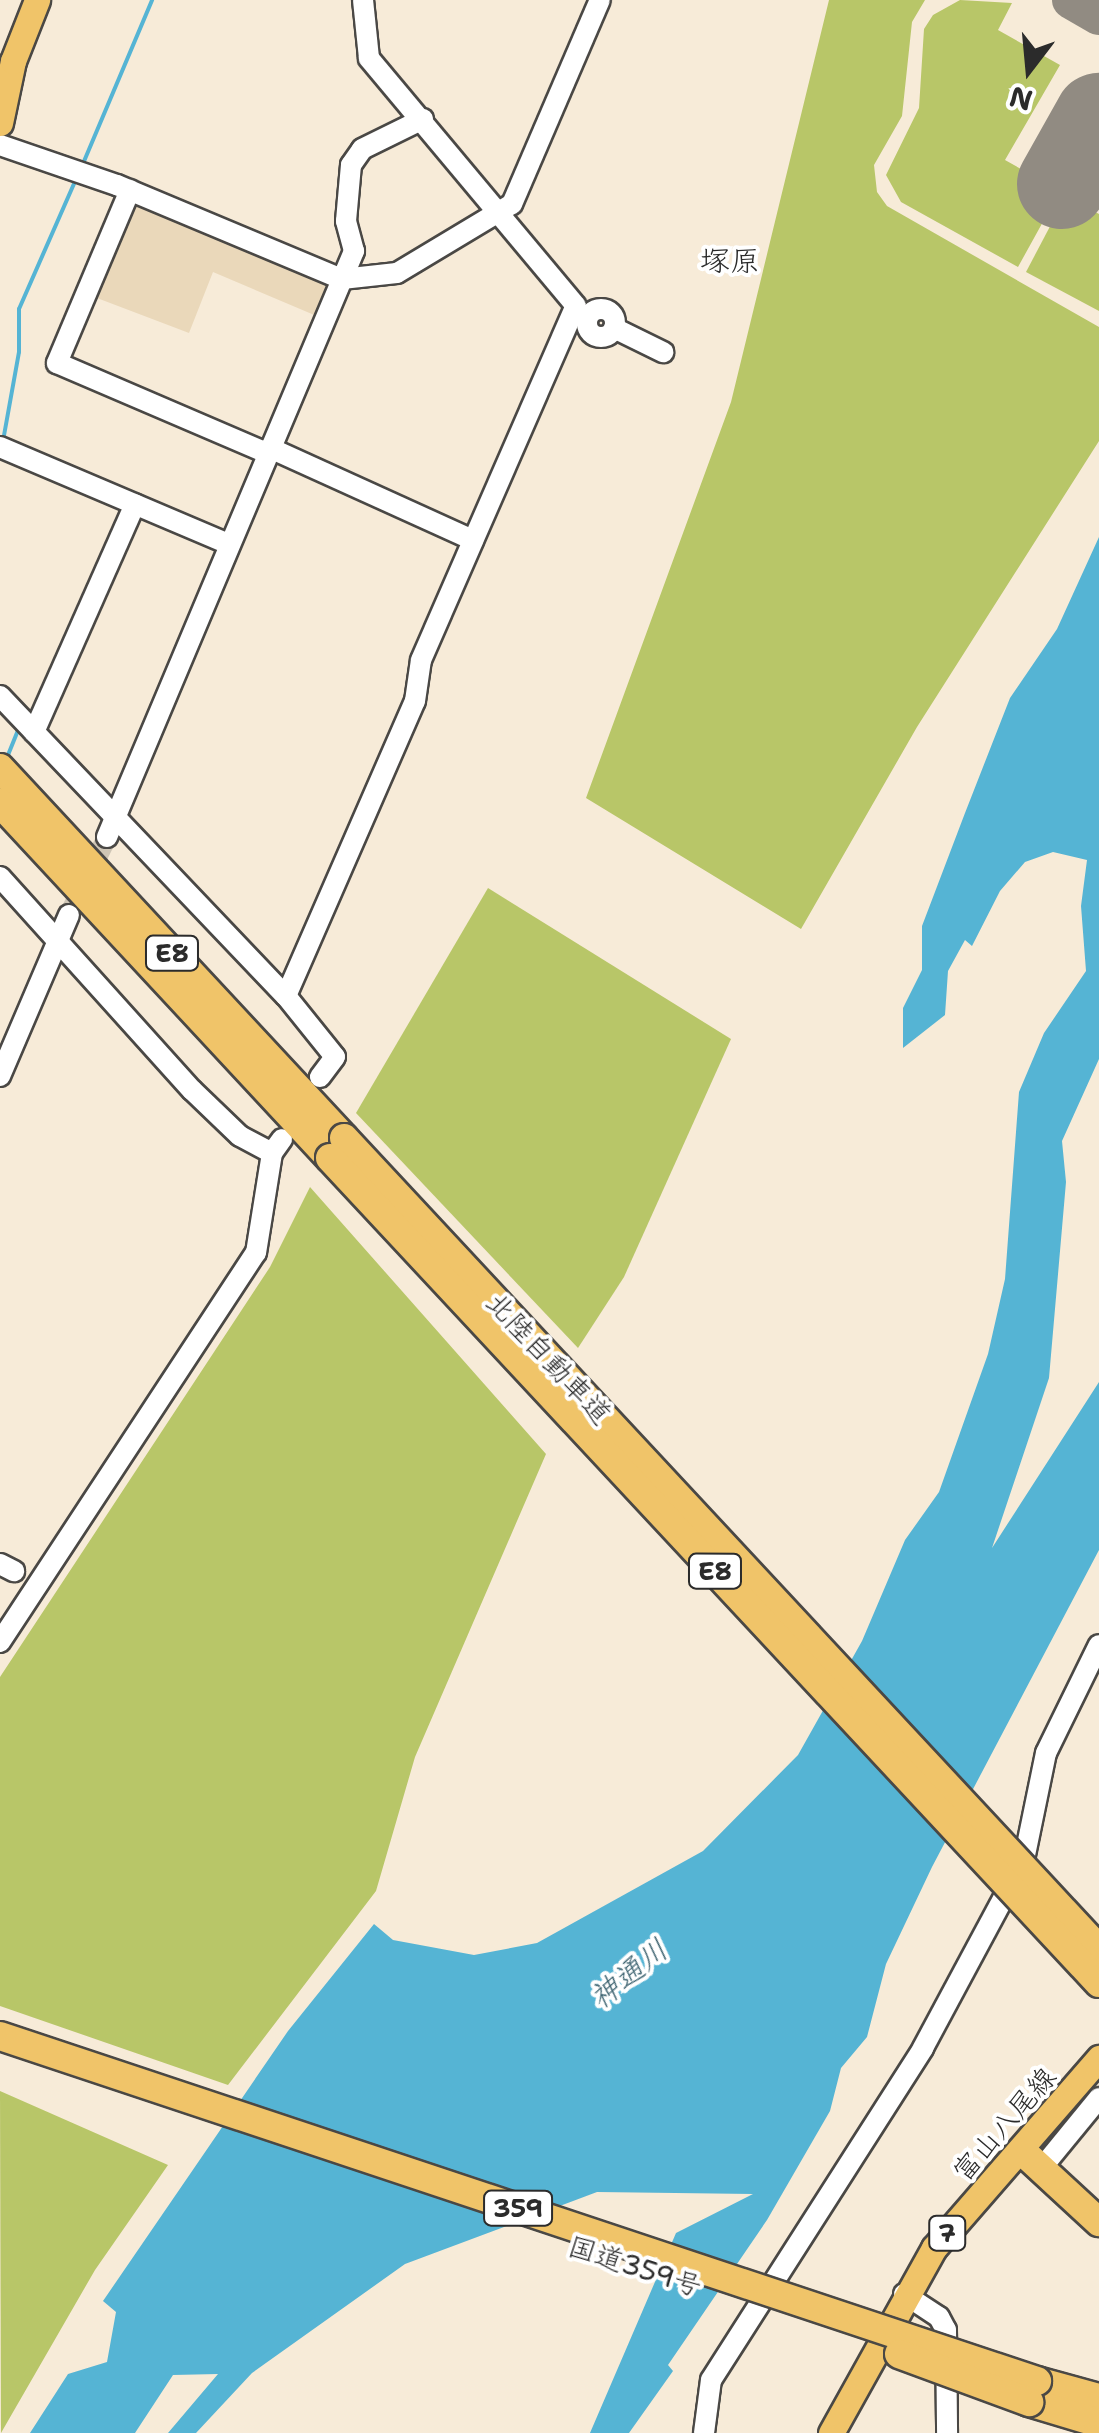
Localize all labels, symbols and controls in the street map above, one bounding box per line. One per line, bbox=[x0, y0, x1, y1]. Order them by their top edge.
north arrow bbox=[979, 20, 1079, 120]
text: N bbox=[1005, 78, 1037, 120]
district label: 塚原 bbox=[700, 243, 760, 279]
road number: E8 bbox=[144, 933, 200, 973]
street label: 北陸自動車道 bbox=[479, 1285, 619, 1431]
road number: E8 bbox=[688, 1551, 742, 1591]
water label: 神通川 bbox=[583, 1932, 675, 2016]
street label: 富山八尾線 bbox=[945, 2060, 1063, 2188]
road number: 359 bbox=[483, 2188, 553, 2228]
road number: 7 bbox=[927, 2213, 967, 2253]
street label: 国道359号 bbox=[564, 2229, 706, 2303]

